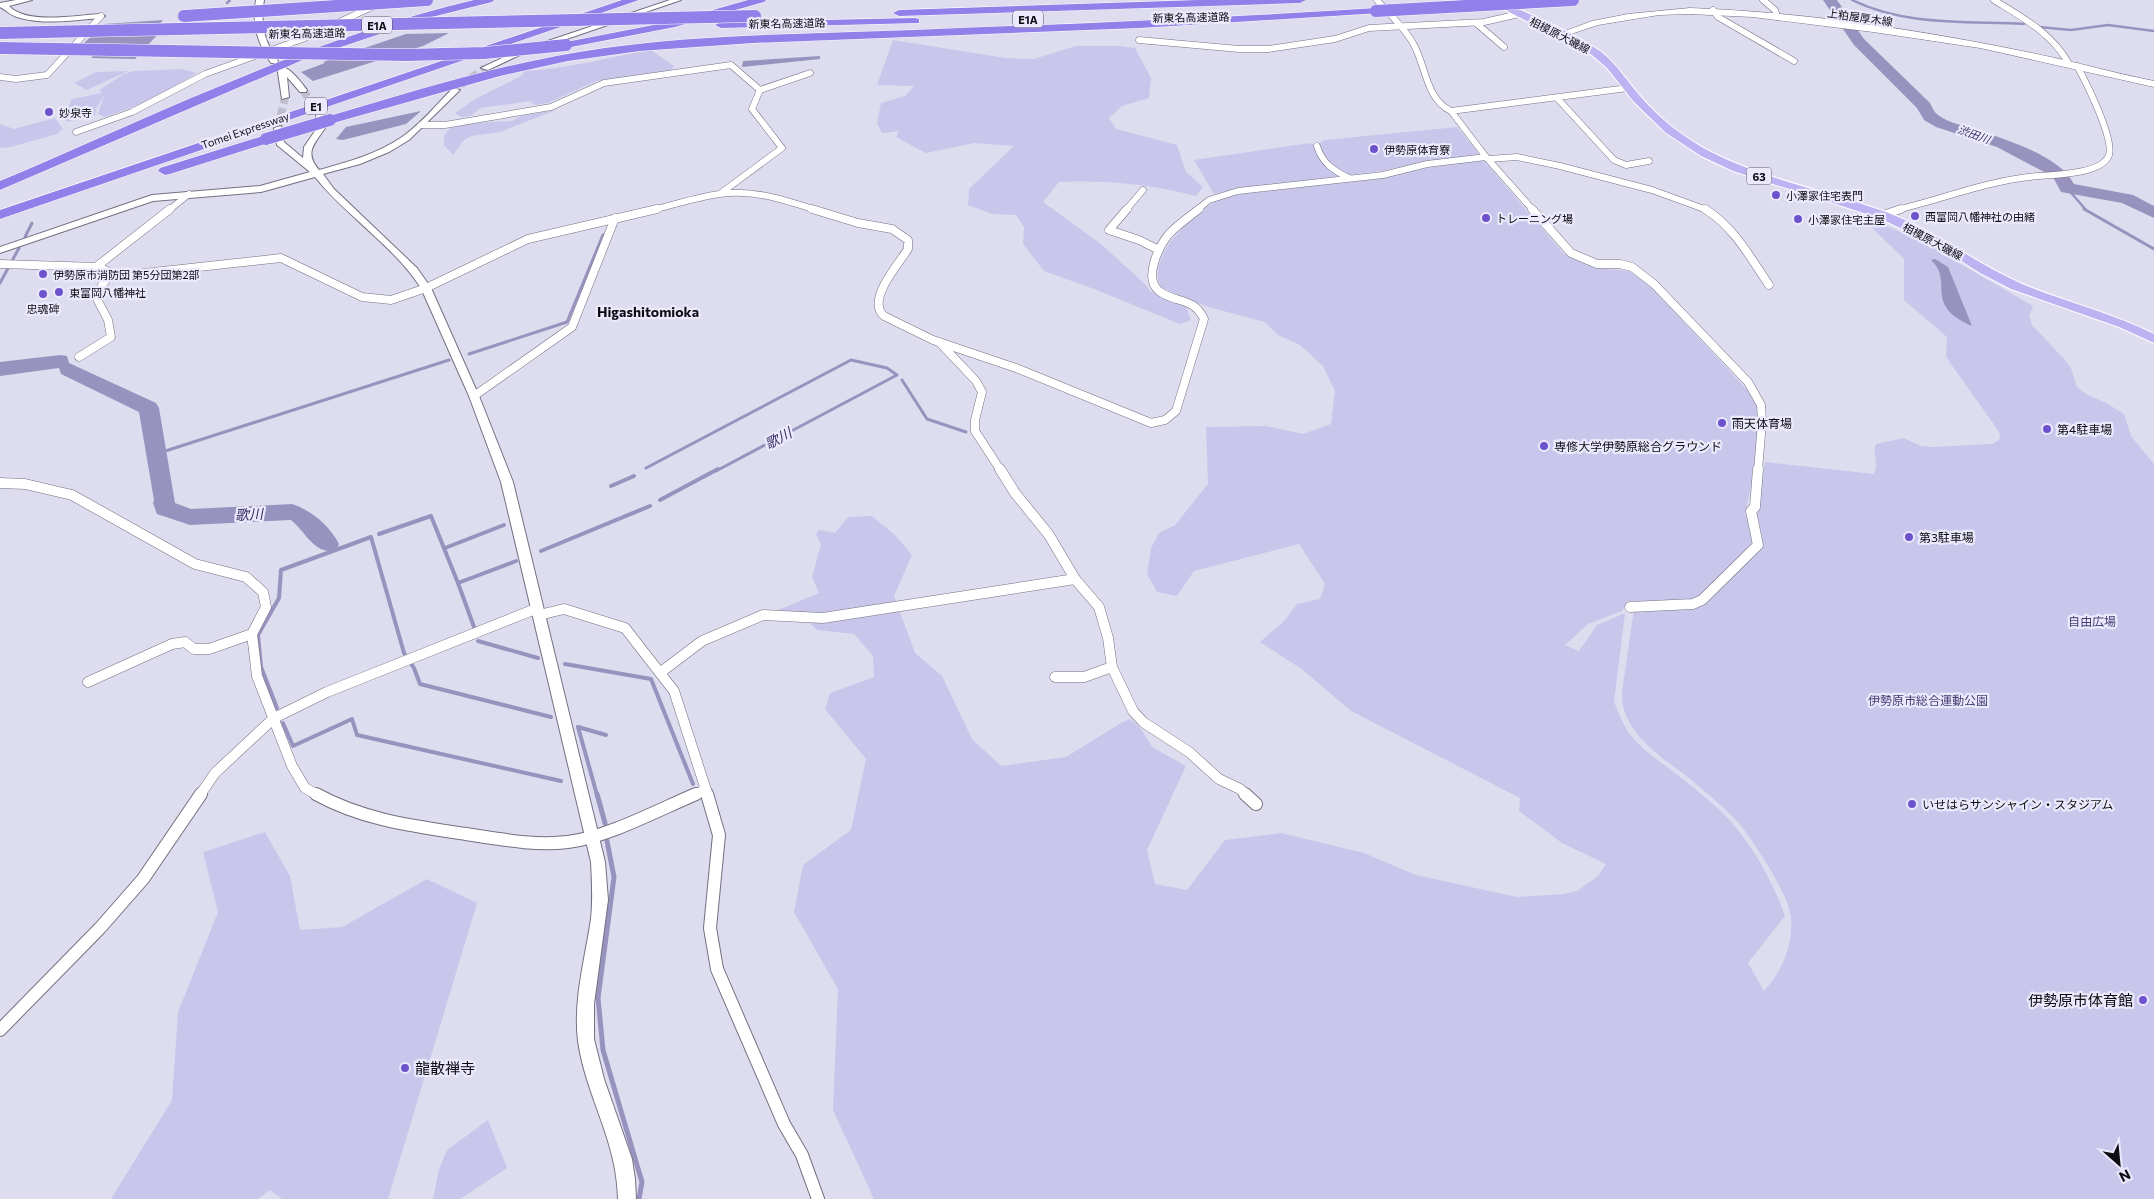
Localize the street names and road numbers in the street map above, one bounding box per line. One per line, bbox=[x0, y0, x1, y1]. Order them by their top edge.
street label: 上粕屋厚木線 bbox=[1826, 6, 1894, 28]
road number: E1A bbox=[1013, 10, 1043, 28]
street label: 新東名高速道路 bbox=[1152, 10, 1230, 24]
street label: 相模原大磯線 bbox=[1528, 14, 1592, 56]
road number: E1A bbox=[362, 16, 392, 34]
street label: 新東名高速道路 bbox=[748, 16, 826, 30]
street label: 新東名高速道路 bbox=[268, 26, 346, 40]
road number: E1 bbox=[305, 98, 327, 114]
street label: Tomei Expressway bbox=[199, 109, 291, 151]
road number: 63 bbox=[1746, 168, 1772, 185]
street label: 相模原大磯線 bbox=[1901, 220, 1965, 262]

